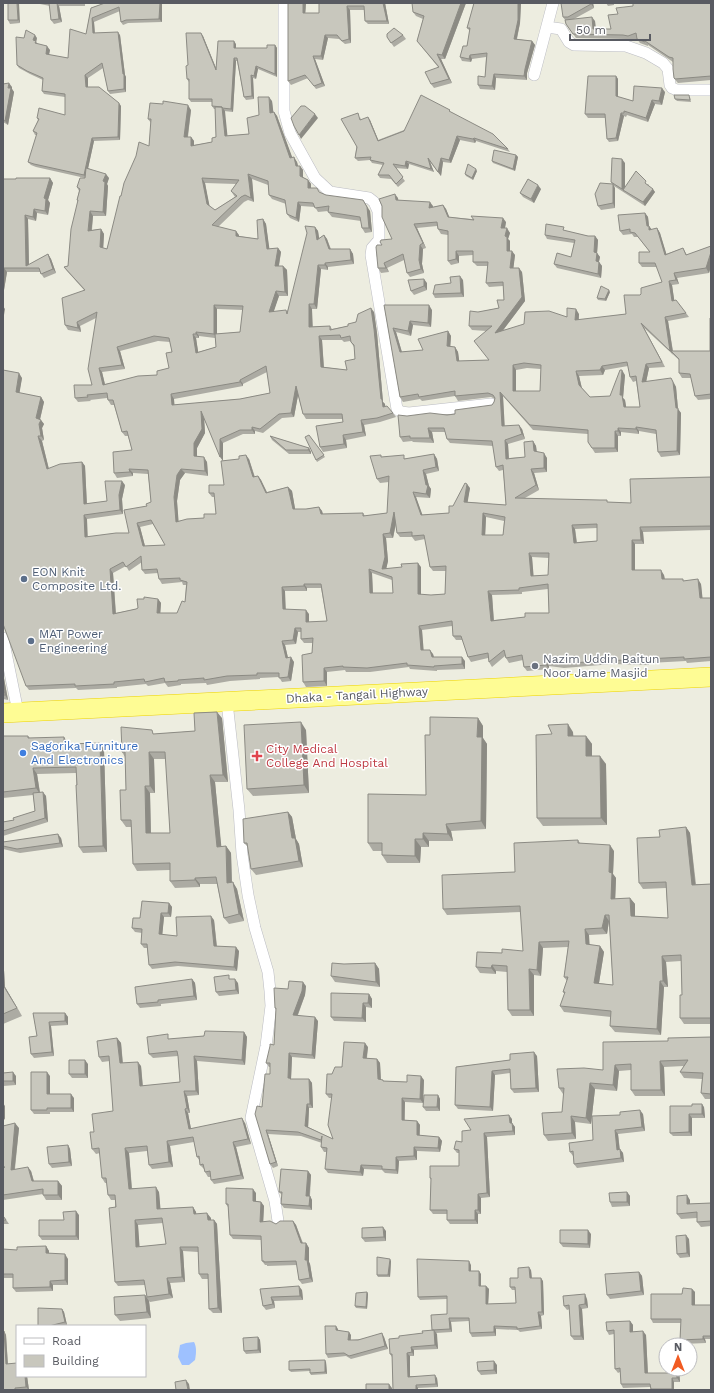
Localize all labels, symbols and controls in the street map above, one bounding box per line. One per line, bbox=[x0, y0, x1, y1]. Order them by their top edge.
scale bar bbox=[570, 16, 650, 42]
text: 50 m bbox=[576, 23, 606, 37]
place label: EON Knit Composite Ltd. bbox=[32, 565, 122, 593]
marker: EON Knit Composite Ltd. bbox=[19, 574, 29, 584]
place label: MAT Power Engineering bbox=[39, 627, 107, 655]
marker: MAT Power Engineering bbox=[26, 636, 36, 646]
place label: Nazim Uddin Baitun Noor Jame Masjid bbox=[543, 652, 660, 680]
marker: Nazim Uddin Baitun Noor Jame Masjid bbox=[530, 661, 540, 671]
street label: Dhaka - Tangail Highway bbox=[286, 684, 429, 706]
place label: Sagorika Furniture And Electronics bbox=[31, 739, 138, 767]
place label: City Medical College And Hospital bbox=[266, 742, 388, 770]
marker: Sagorika Furniture And Electronics bbox=[18, 748, 28, 758]
marker: City Medical College And Hospital bbox=[251, 750, 263, 762]
legend bbox=[16, 1325, 146, 1377]
text: Road bbox=[52, 1334, 81, 1348]
north arrow bbox=[658, 1337, 698, 1377]
text: N bbox=[674, 1341, 682, 1354]
text: Building bbox=[52, 1354, 99, 1368]

